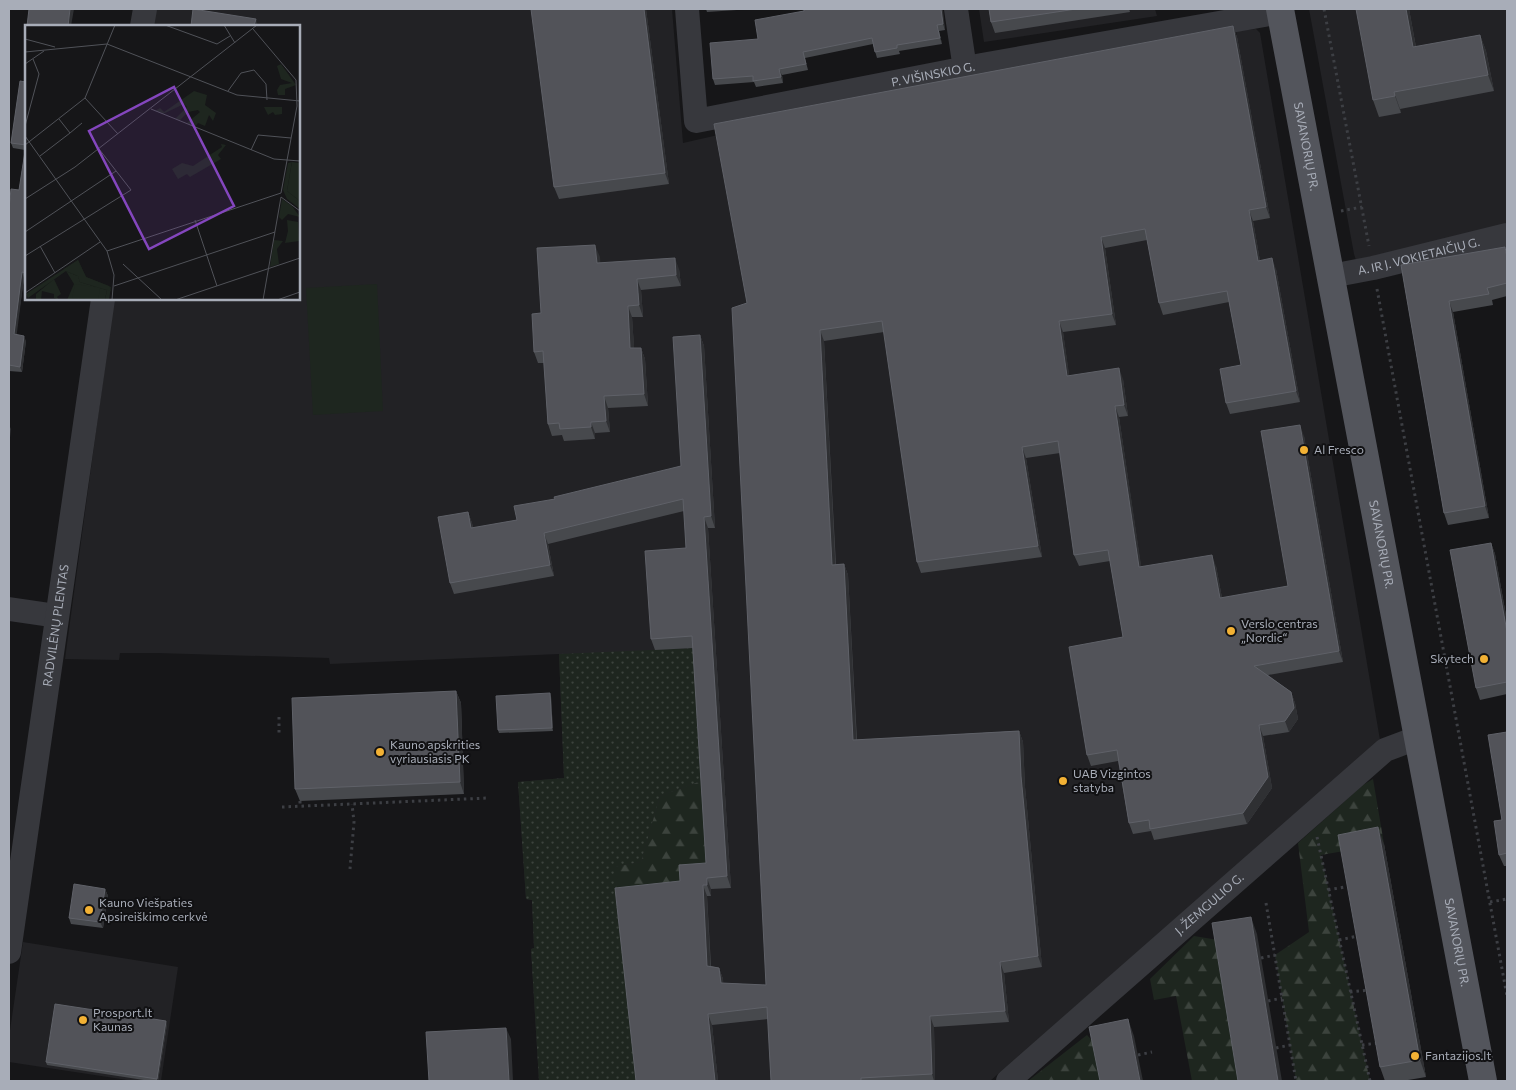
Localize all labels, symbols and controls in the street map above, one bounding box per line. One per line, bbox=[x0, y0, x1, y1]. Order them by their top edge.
inset map bbox=[25, 25, 300, 300]
street label: P. VIŠINSKIO G. bbox=[890, 59, 976, 89]
street label: SAVANORIŲ PR. bbox=[1292, 101, 1322, 192]
street label: A. IR J. VOKIETAIČIŲ G. bbox=[1357, 234, 1481, 277]
place label: Al Fresco bbox=[1314, 442, 1364, 456]
marker: Al Fresco bbox=[1298, 444, 1310, 456]
street label: SAVANORIŲ PR. bbox=[1367, 499, 1398, 590]
street label: RADVILĖNŲ PLENTAS bbox=[39, 563, 71, 687]
place label: Verslo centras „Nordic“ bbox=[1241, 616, 1318, 644]
marker: Verslo centras „Nordic“ bbox=[1225, 625, 1237, 637]
place label: Skytech bbox=[1430, 651, 1474, 665]
marker: Skytech bbox=[1478, 653, 1490, 665]
place label: Kauno apskrities vyriausiasis PK bbox=[390, 737, 480, 765]
marker: Kauno apskrities vyriausiasis PK bbox=[374, 746, 386, 758]
place label: UAB Vizgintos statyba bbox=[1073, 766, 1151, 794]
marker: UAB Vizgintos statyba bbox=[1057, 775, 1069, 787]
street label: J. ŽEMGULIO G. bbox=[1172, 869, 1246, 938]
place label: Kauno Viešpaties Apsireiškimo cerkvė bbox=[99, 895, 208, 923]
street label: SAVANORIŲ PR. bbox=[1442, 897, 1473, 988]
marker: Kauno Viešpaties Apsireiškimo cerkvė bbox=[83, 904, 95, 916]
place label: Prosport.lt Kaunas bbox=[93, 1005, 152, 1033]
marker: Prosport.lt Kaunas bbox=[77, 1014, 89, 1026]
place label: Fantazijos.lt bbox=[1425, 1048, 1491, 1062]
marker: Fantazijos.lt bbox=[1409, 1050, 1421, 1062]

